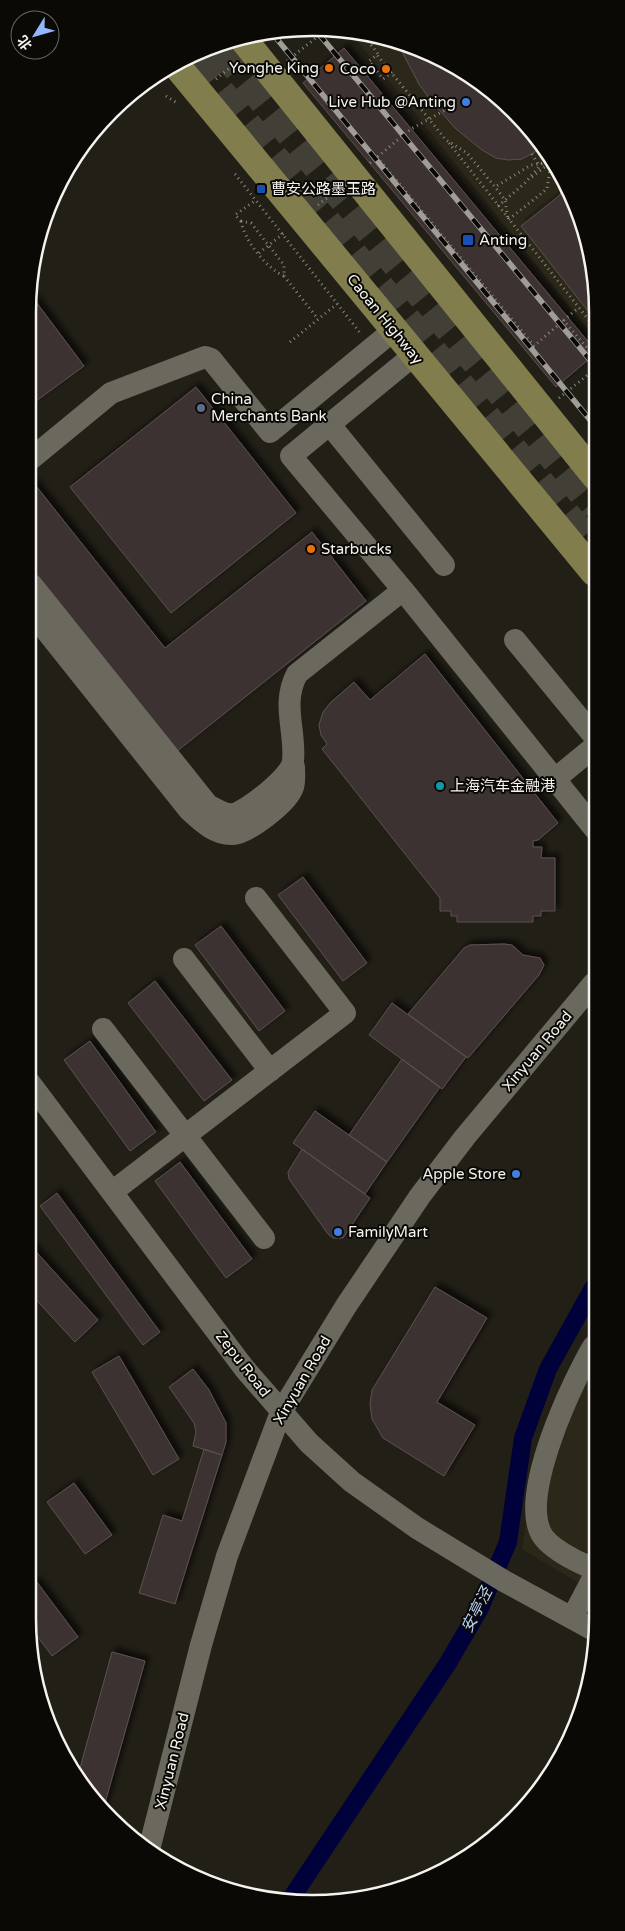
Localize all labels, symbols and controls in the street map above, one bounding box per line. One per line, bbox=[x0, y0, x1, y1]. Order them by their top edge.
north arrow bbox=[10, 10, 60, 60]
text: 北 bbox=[14, 32, 36, 53]
place label: Yonghe King bbox=[229, 59, 319, 77]
place label: Coco bbox=[340, 60, 376, 78]
marker: Yonghe King bbox=[323, 62, 335, 74]
marker: Coco bbox=[380, 63, 392, 75]
place label: Live Hub @Anting bbox=[328, 93, 456, 111]
marker: Live Hub @Anting bbox=[460, 96, 472, 108]
place label: 曹安公路墨玉路 bbox=[271, 180, 376, 198]
marker: 曹安公路墨玉路 bbox=[255, 183, 267, 195]
place label: Anting bbox=[479, 231, 527, 249]
marker: Anting bbox=[461, 233, 475, 247]
street label: Caoan Highway bbox=[343, 270, 427, 368]
place label: China Merchants Bank bbox=[211, 390, 327, 425]
marker: China Merchants Bank bbox=[195, 402, 207, 414]
place label: Starbucks bbox=[321, 540, 392, 558]
marker: Starbucks bbox=[305, 543, 317, 555]
place label: 上海汽车金融港 bbox=[450, 777, 555, 795]
marker: 上海汽车金融港 bbox=[434, 780, 446, 792]
street label: Xinyuan Road bbox=[498, 1007, 576, 1095]
place label: Apple Store bbox=[422, 1165, 506, 1183]
marker: Apple Store bbox=[510, 1168, 522, 1180]
place label: FamilyMart bbox=[348, 1223, 428, 1241]
marker: FamilyMart bbox=[332, 1226, 344, 1238]
street label: Zepu Road bbox=[212, 1328, 274, 1400]
street label: Xinyuan Road bbox=[269, 1333, 335, 1427]
water label: 安亭泾 bbox=[457, 1582, 498, 1636]
street label: Xinyuan Road bbox=[151, 1711, 193, 1811]

